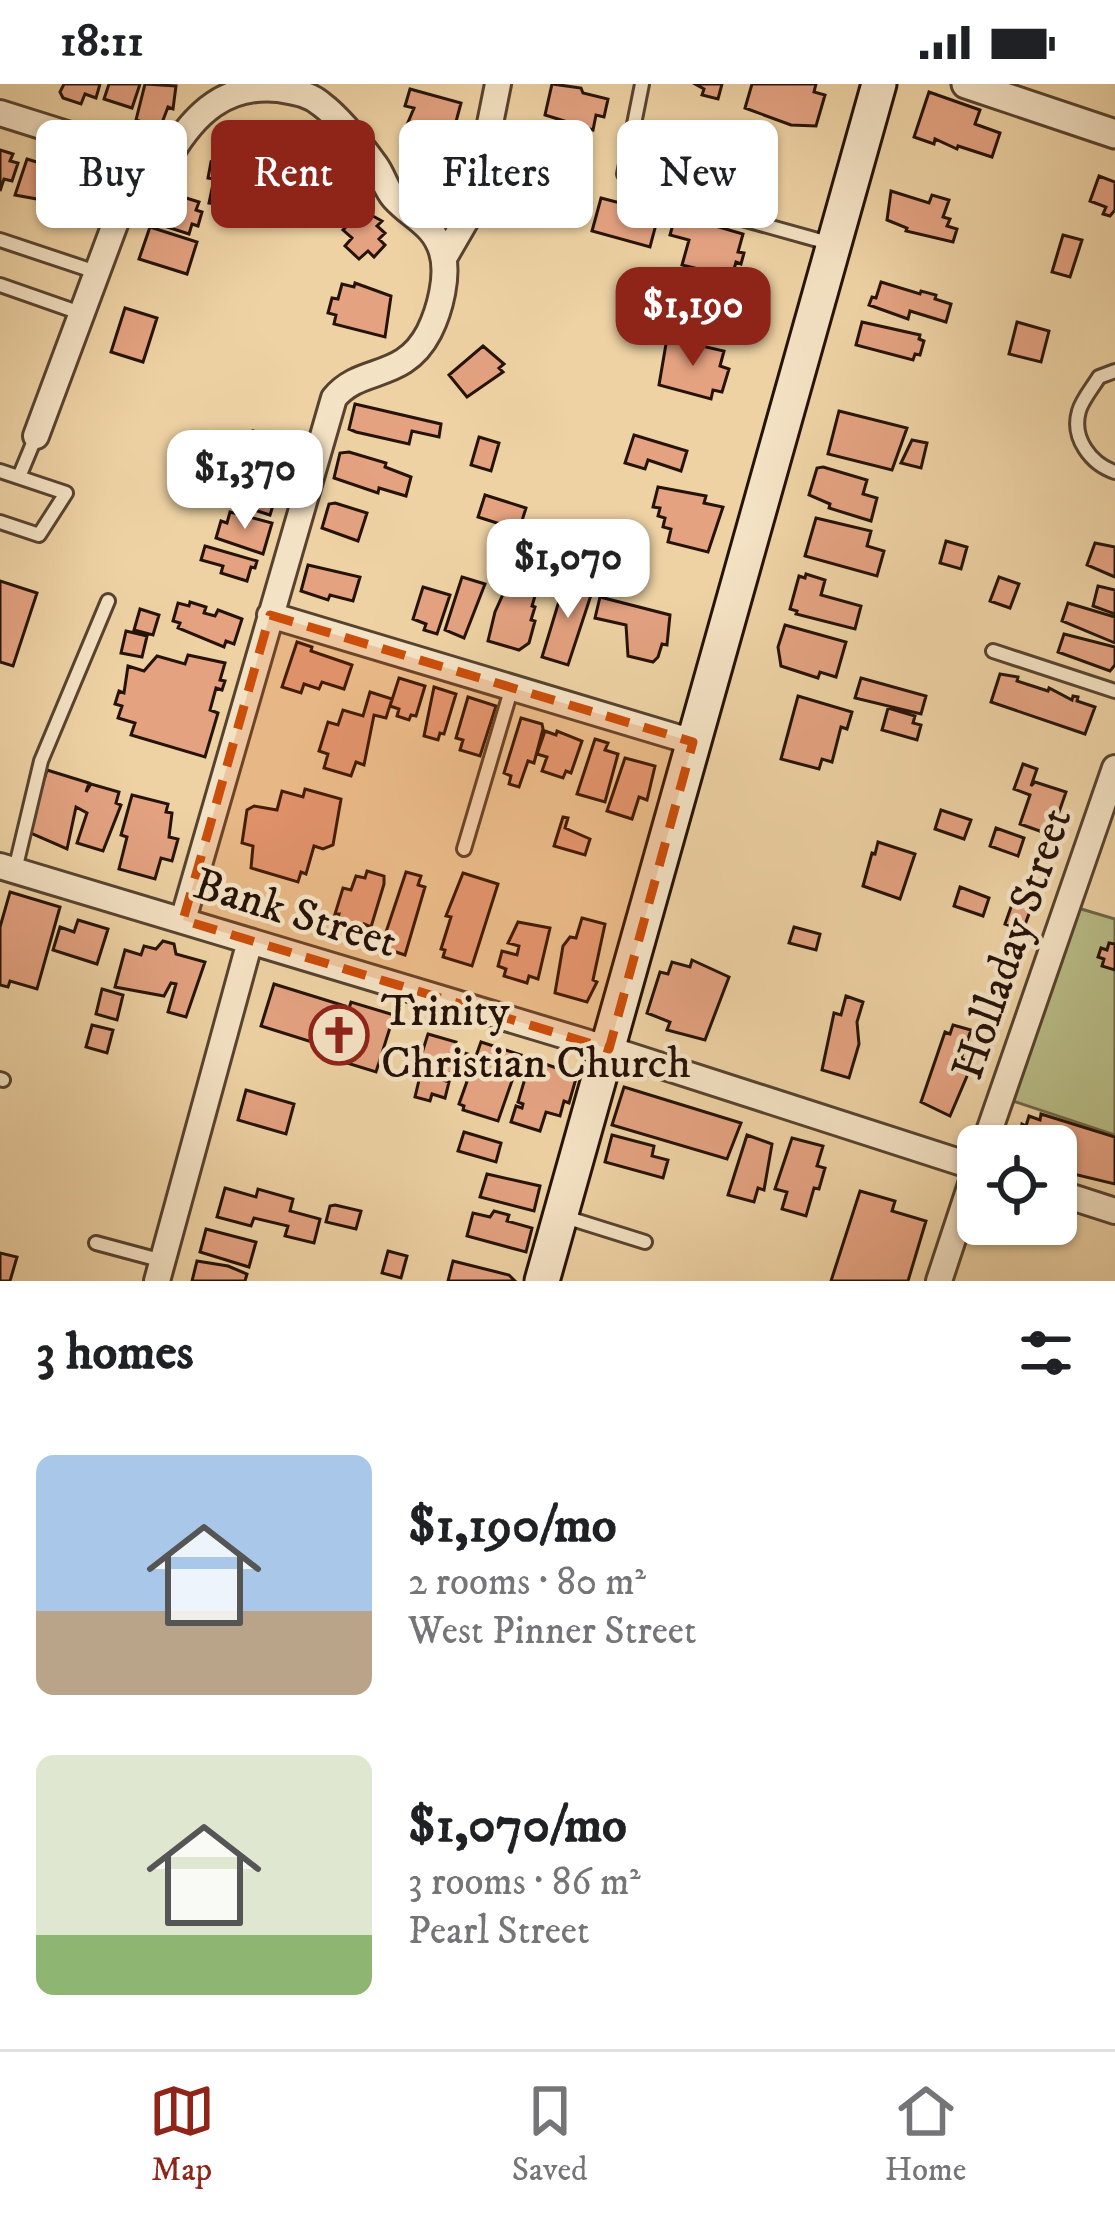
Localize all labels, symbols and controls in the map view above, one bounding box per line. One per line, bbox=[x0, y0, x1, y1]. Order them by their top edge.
text: 18:11 bbox=[60, 14, 144, 70]
chip: Buy bbox=[36, 120, 187, 228]
chip: Rent bbox=[211, 120, 375, 228]
chip: Filters bbox=[399, 120, 593, 228]
chip: New bbox=[617, 120, 778, 228]
pin: $1,190 bbox=[595, 267, 791, 369]
text: $1,190 bbox=[643, 281, 743, 330]
pin: $1,370 bbox=[147, 430, 343, 532]
text: $1,370 bbox=[194, 444, 296, 493]
pin: $1,070 bbox=[470, 519, 666, 621]
text: $1,070 bbox=[514, 533, 622, 582]
street label: Holladay Street bbox=[940, 801, 1085, 1087]
street label: Bank Street bbox=[187, 856, 403, 971]
place label: Trinity Christian Church bbox=[381, 984, 691, 1092]
church icon: Trinity Christian Church bbox=[308, 1004, 370, 1066]
map controls bbox=[957, 1125, 1077, 1245]
button: locate bbox=[957, 1125, 1077, 1245]
icon: filters bbox=[1013, 1320, 1079, 1386]
text: 3 homes bbox=[36, 1321, 194, 1385]
text: $1,190/mo bbox=[408, 1494, 617, 1558]
icon: home bbox=[132, 1503, 276, 1647]
text: 2 rooms · 80 m² bbox=[408, 1558, 646, 1607]
text: West Pinner Street bbox=[408, 1607, 696, 1656]
text: $1,070/mo bbox=[408, 1794, 627, 1858]
icon: home bbox=[132, 1803, 276, 1947]
text: 3 rooms · 86 m² bbox=[408, 1858, 641, 1907]
text: Pearl Street bbox=[408, 1907, 589, 1956]
tab: Map bbox=[149, 2078, 215, 2191]
tab: Saved bbox=[512, 2078, 588, 2191]
tab: Home bbox=[885, 2078, 966, 2191]

